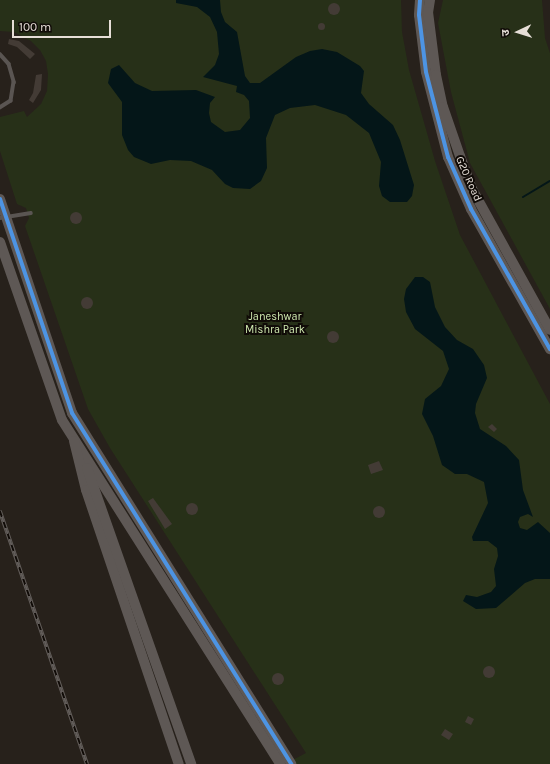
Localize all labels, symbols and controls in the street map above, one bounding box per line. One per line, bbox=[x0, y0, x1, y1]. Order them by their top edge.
scale bar bbox=[14, 12, 113, 38]
north arrow bbox=[498, 12, 538, 52]
text: 100 m bbox=[19, 20, 51, 34]
text: उ bbox=[499, 29, 512, 37]
street label: G20 Road bbox=[452, 154, 484, 204]
park label: Janeshwar Mishra Park bbox=[245, 311, 305, 337]

